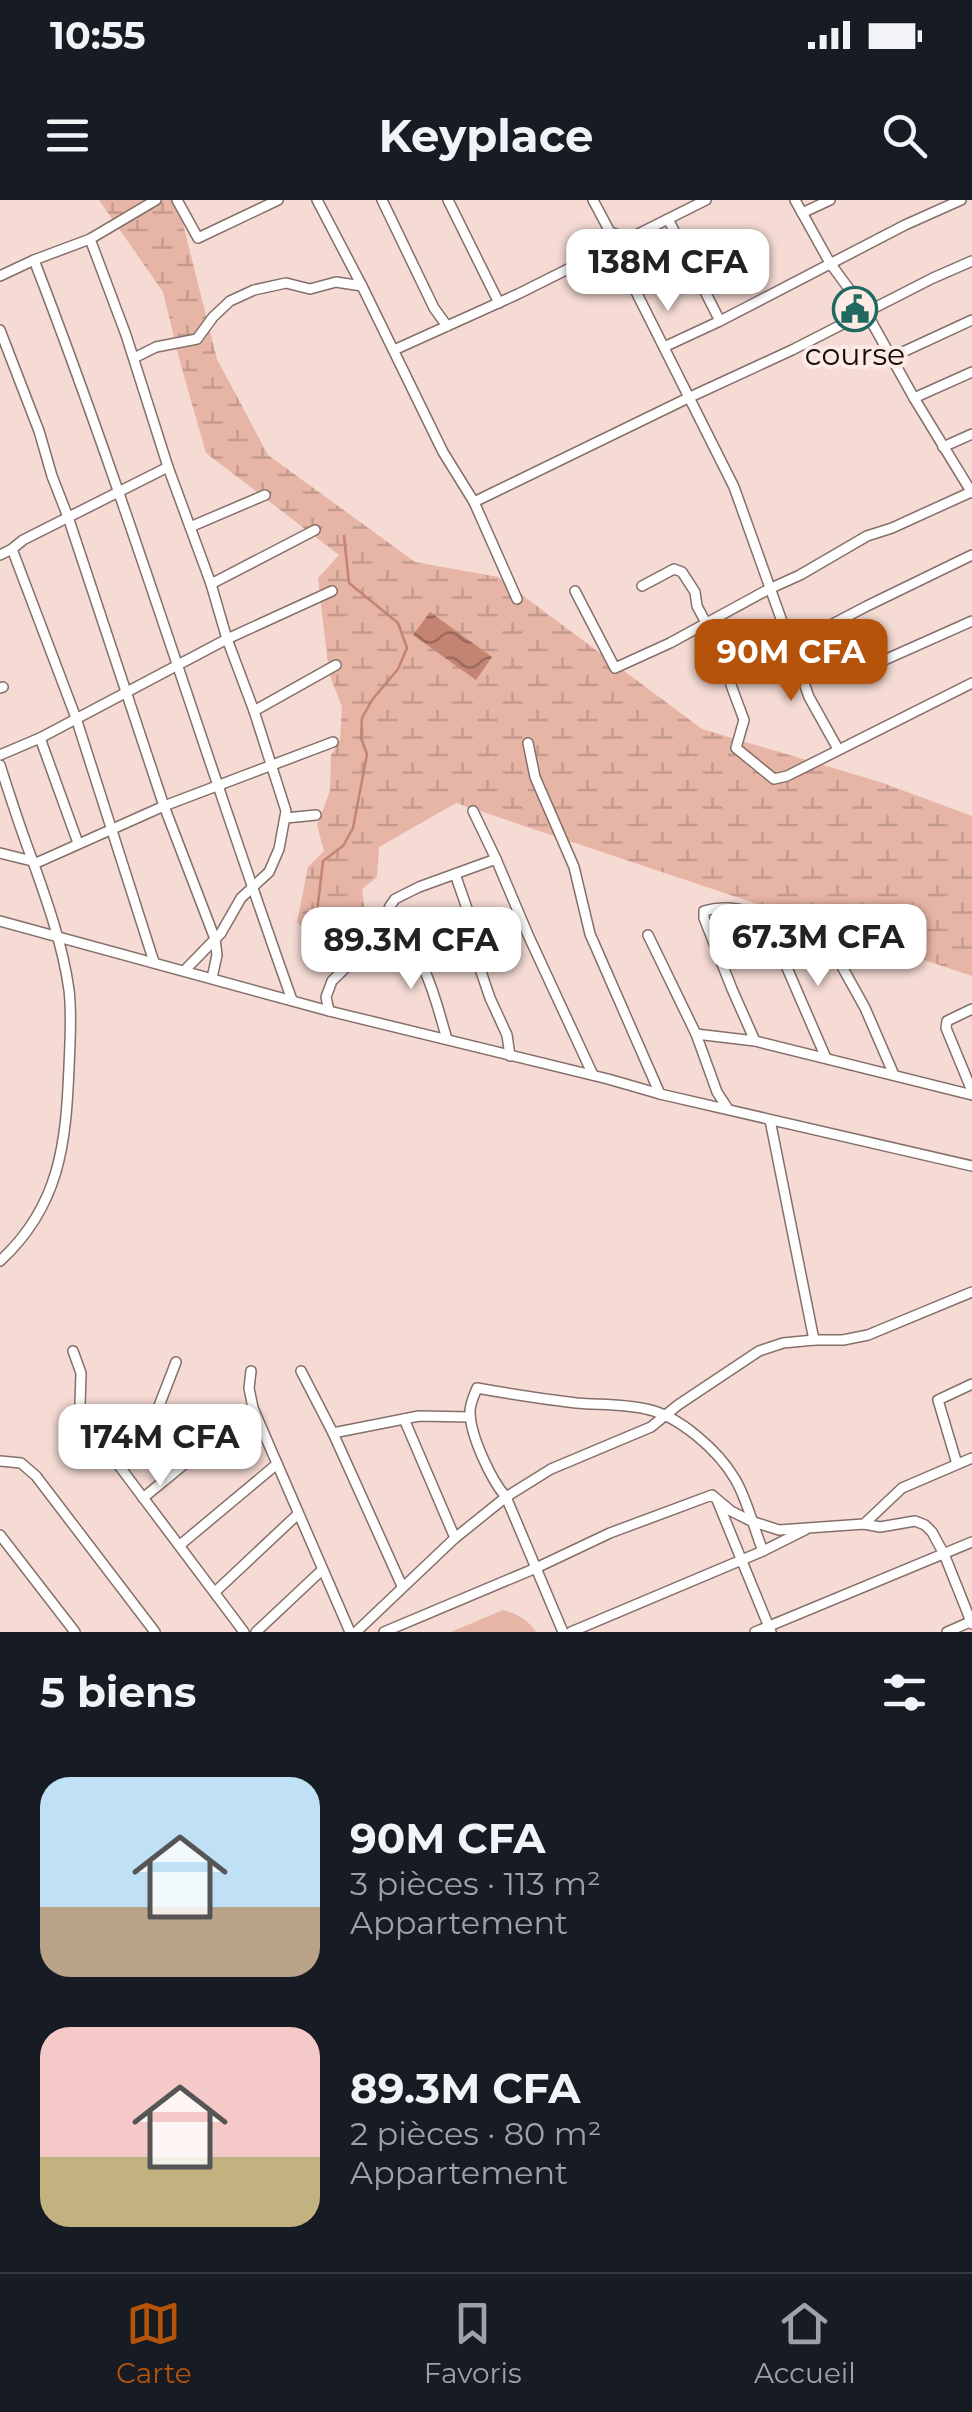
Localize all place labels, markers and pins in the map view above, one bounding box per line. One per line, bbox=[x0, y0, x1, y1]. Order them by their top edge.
pin: 138M CFA bbox=[565, 229, 771, 314]
public building icon: course bbox=[832, 286, 878, 332]
place label: course bbox=[805, 336, 905, 373]
pin: 90M CFA bbox=[699, 619, 883, 704]
pin: 67.3M CFA bbox=[704, 904, 932, 989]
pin: 89.3M CFA bbox=[297, 907, 525, 992]
pin: 174M CFA bbox=[57, 1404, 263, 1489]

